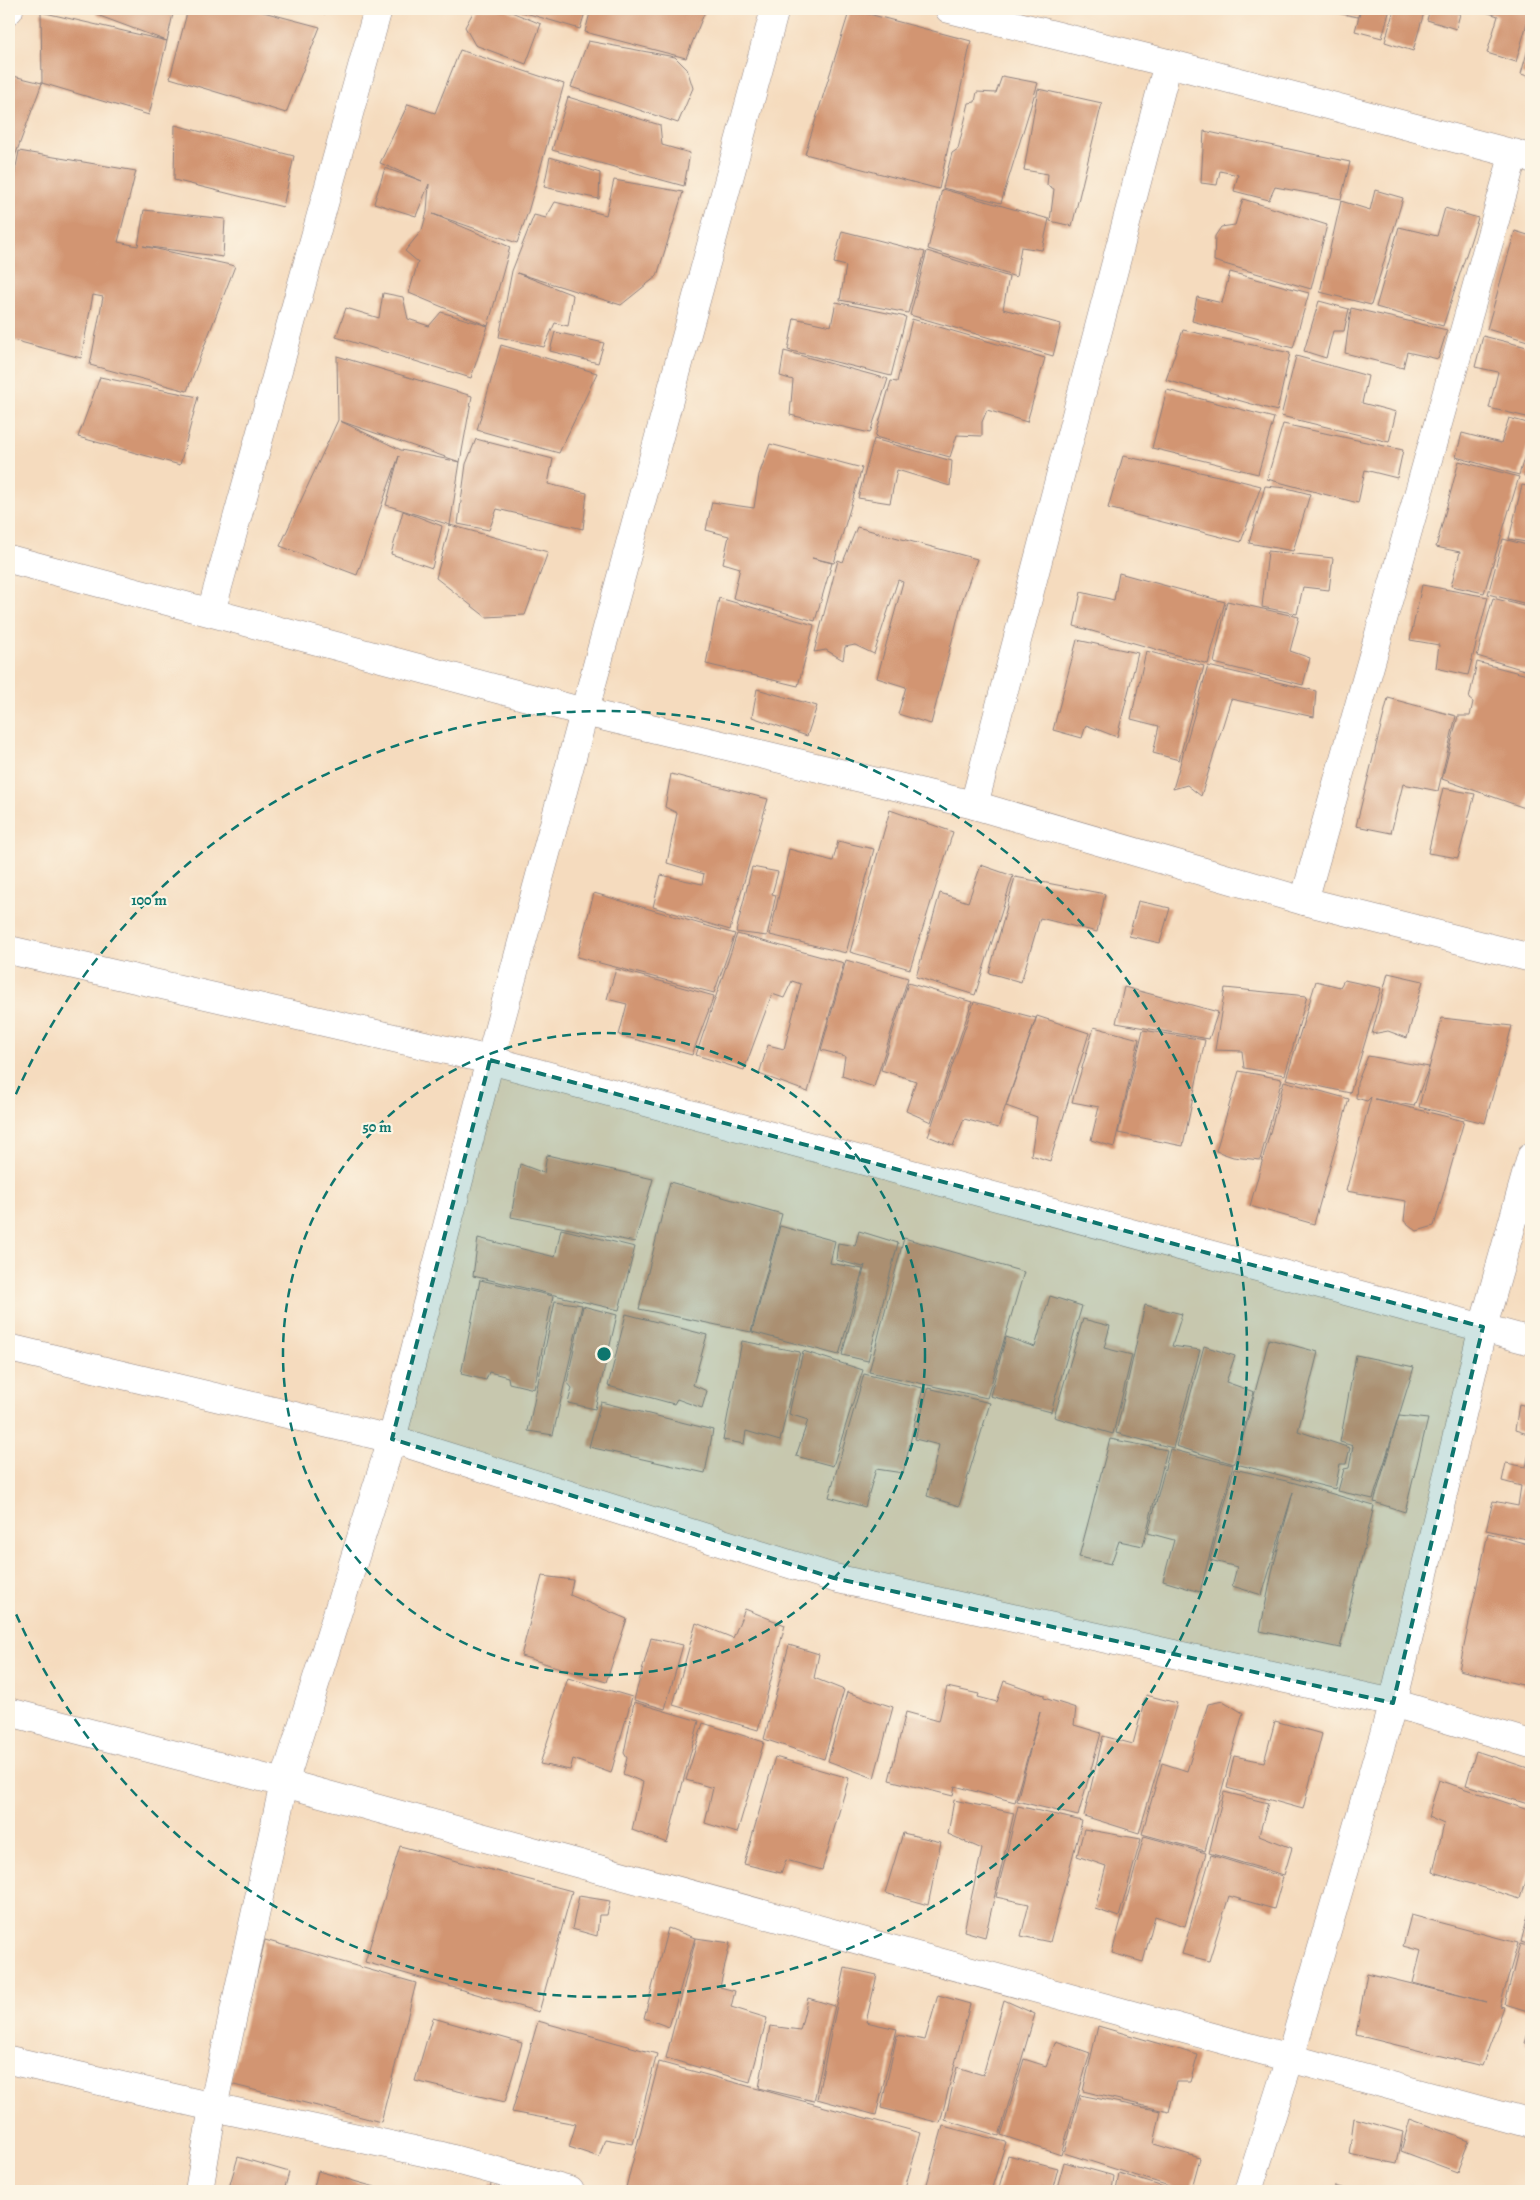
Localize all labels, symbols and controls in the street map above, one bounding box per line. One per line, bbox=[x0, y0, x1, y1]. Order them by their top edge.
text: 100 m bbox=[131, 890, 167, 910]
text: 50 m bbox=[362, 1117, 392, 1137]
centre of rings bbox=[595, 1345, 613, 1363]

